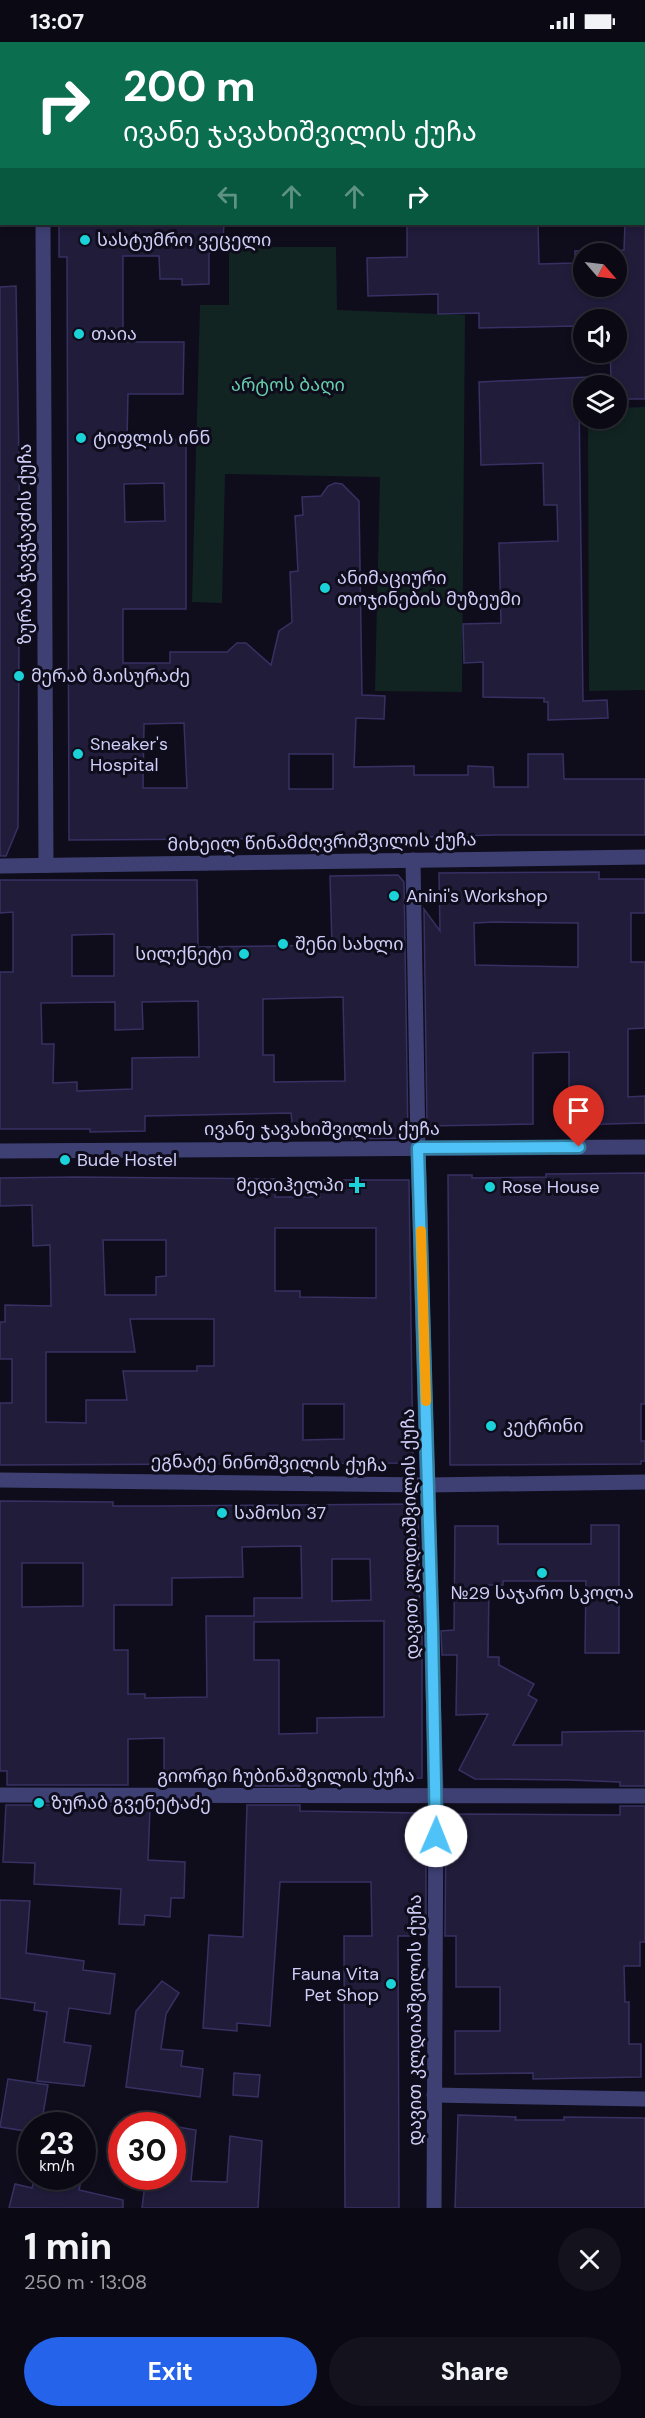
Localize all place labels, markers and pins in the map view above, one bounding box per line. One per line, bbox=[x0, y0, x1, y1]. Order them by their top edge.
place label: სასტუმრო ვეცელი bbox=[97, 228, 271, 252]
marker: სასტუმრო ვეცელი bbox=[78, 233, 92, 247]
place label: თაია bbox=[91, 322, 137, 346]
marker: თაია bbox=[72, 327, 86, 341]
place label: ტიფლის ინნ bbox=[93, 426, 210, 450]
marker: ტიფლის ინნ bbox=[74, 431, 88, 445]
place label: ანიმაციური თოჯინების მუზეუმი bbox=[337, 566, 521, 611]
marker: ანიმაციური თოჯინების მუზეუმი bbox=[318, 581, 332, 595]
place label: მერაბ მაისურაძე bbox=[31, 664, 190, 688]
marker: მერაბ მაისურაძე bbox=[12, 669, 26, 683]
place label: Sneaker's Hospital bbox=[90, 732, 168, 777]
marker: Sneaker's Hospital bbox=[71, 747, 85, 761]
place label: Anini's Workshop bbox=[406, 884, 548, 908]
marker: Anini's Workshop bbox=[387, 889, 401, 903]
place label: შენი სახლი bbox=[295, 932, 404, 956]
marker: შენი სახლი bbox=[276, 937, 290, 951]
place label: სილქნეტი bbox=[135, 942, 232, 966]
marker: სილქნეტი bbox=[237, 947, 251, 961]
pin bbox=[553, 1085, 604, 1147]
place label: Bude Hostel bbox=[77, 1148, 177, 1172]
marker: Bude Hostel bbox=[58, 1153, 72, 1167]
place label: მედიჰელპი bbox=[236, 1173, 344, 1197]
place label: Rose House bbox=[502, 1175, 599, 1199]
marker: მედიჰელპი bbox=[348, 1176, 366, 1194]
marker: Rose House bbox=[483, 1180, 497, 1194]
place label: კეტრინი bbox=[503, 1414, 584, 1438]
marker: კეტრინი bbox=[484, 1419, 498, 1433]
place label: სამოსი 37 bbox=[234, 1501, 326, 1525]
marker: სამოსი 37 bbox=[215, 1506, 229, 1520]
marker: №29 საჯარო სკოლა bbox=[535, 1566, 549, 1580]
place label: №29 საჯარო სკოლა bbox=[450, 1581, 634, 1605]
place label: ზურაბ გვენეტაძე bbox=[51, 1791, 211, 1815]
marker: ზურაბ გვენეტაძე bbox=[32, 1796, 46, 1810]
place label: Fauna Vita Pet Shop bbox=[292, 1962, 379, 2007]
marker: Fauna Vita Pet Shop bbox=[384, 1977, 398, 1991]

